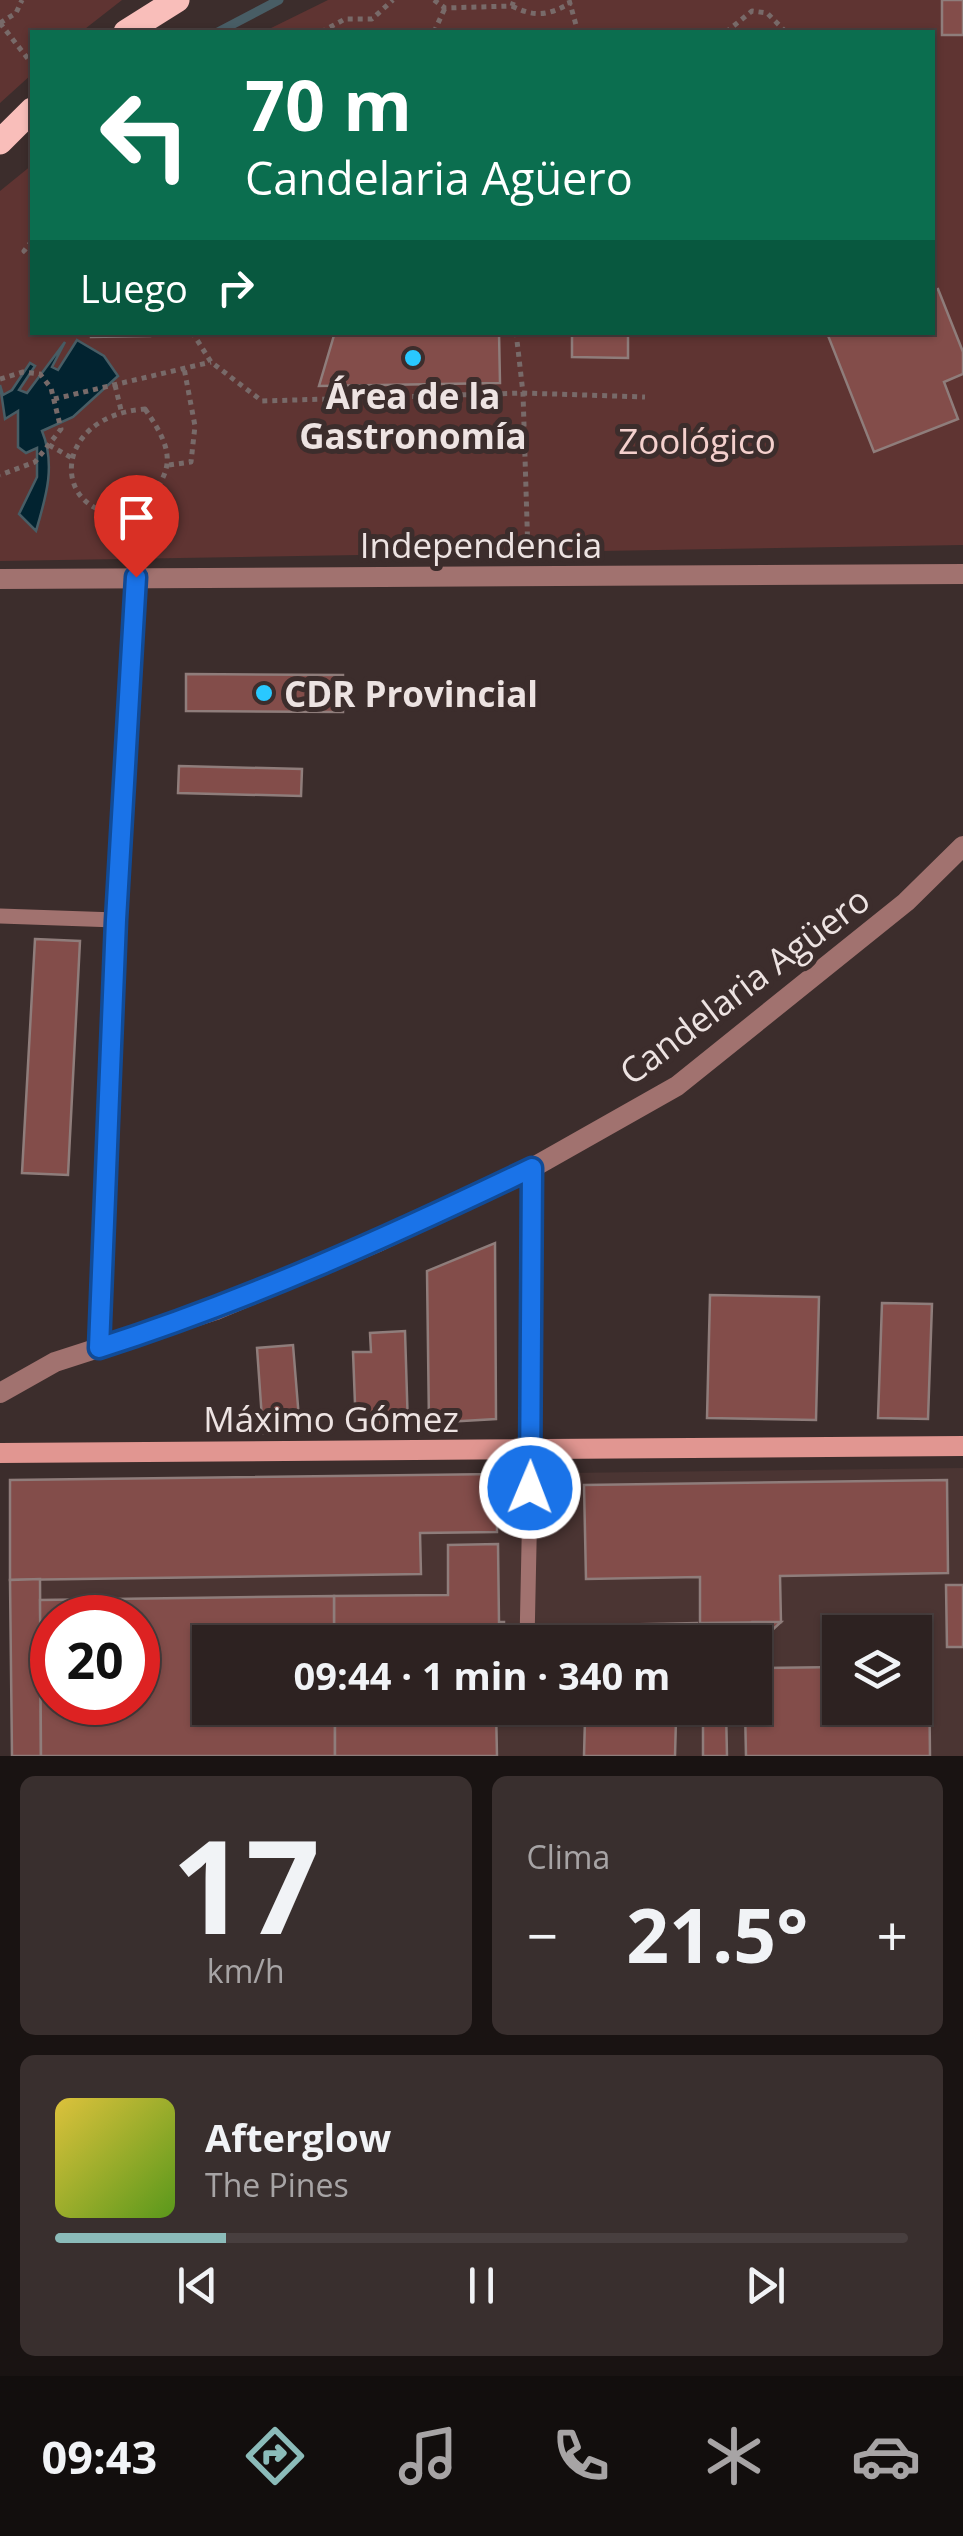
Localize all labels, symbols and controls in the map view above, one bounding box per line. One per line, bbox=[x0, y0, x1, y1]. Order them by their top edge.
text: 70 m bbox=[245, 56, 412, 152]
icon: left bbox=[80, 70, 210, 200]
text: Candelaria Agüero bbox=[245, 147, 633, 208]
icon: right bbox=[208, 260, 263, 315]
text: Luego bbox=[80, 262, 188, 314]
marker: Área de la Gastronomía bbox=[402, 347, 424, 369]
place label: Área de la Gastronomía bbox=[299, 372, 527, 459]
park label: Zoológico bbox=[618, 417, 776, 464]
pin bbox=[94, 475, 179, 578]
icon: arrive bbox=[109, 490, 164, 545]
street label: Independencia bbox=[360, 521, 602, 568]
place label: CDR Provincial bbox=[284, 670, 538, 717]
marker: CDR Provincial bbox=[253, 682, 275, 704]
street label: Candelaria Agüero bbox=[609, 875, 879, 1095]
street label: Máximo Gómez bbox=[203, 1395, 459, 1442]
position arrow bbox=[478, 1436, 582, 1540]
speed limit sign: 20 bbox=[30, 1595, 160, 1725]
map controls bbox=[822, 1615, 932, 1725]
button: layers bbox=[822, 1615, 932, 1725]
text: 09:44 · 1 min · 340 m bbox=[294, 1649, 670, 1701]
text: 17 bbox=[171, 1795, 320, 1972]
text: Clima bbox=[527, 1835, 610, 1878]
text: 21.5° bbox=[626, 1883, 808, 1985]
text: − bbox=[527, 1897, 558, 1972]
text: + bbox=[877, 1897, 908, 1972]
text: km/h bbox=[207, 1949, 285, 1992]
text: Afterglow bbox=[205, 2111, 391, 2163]
text: The Pines bbox=[205, 2163, 349, 2206]
icon: previous bbox=[170, 2258, 225, 2313]
icon: pause bbox=[454, 2258, 509, 2313]
icon: next bbox=[738, 2258, 793, 2313]
icon: directions bbox=[240, 2421, 310, 2491]
icon: music bbox=[393, 2421, 463, 2491]
icon: phone bbox=[546, 2421, 616, 2491]
icon: climate bbox=[699, 2421, 769, 2491]
icon: car bbox=[851, 2421, 921, 2491]
text: 09:43 bbox=[41, 2426, 157, 2487]

